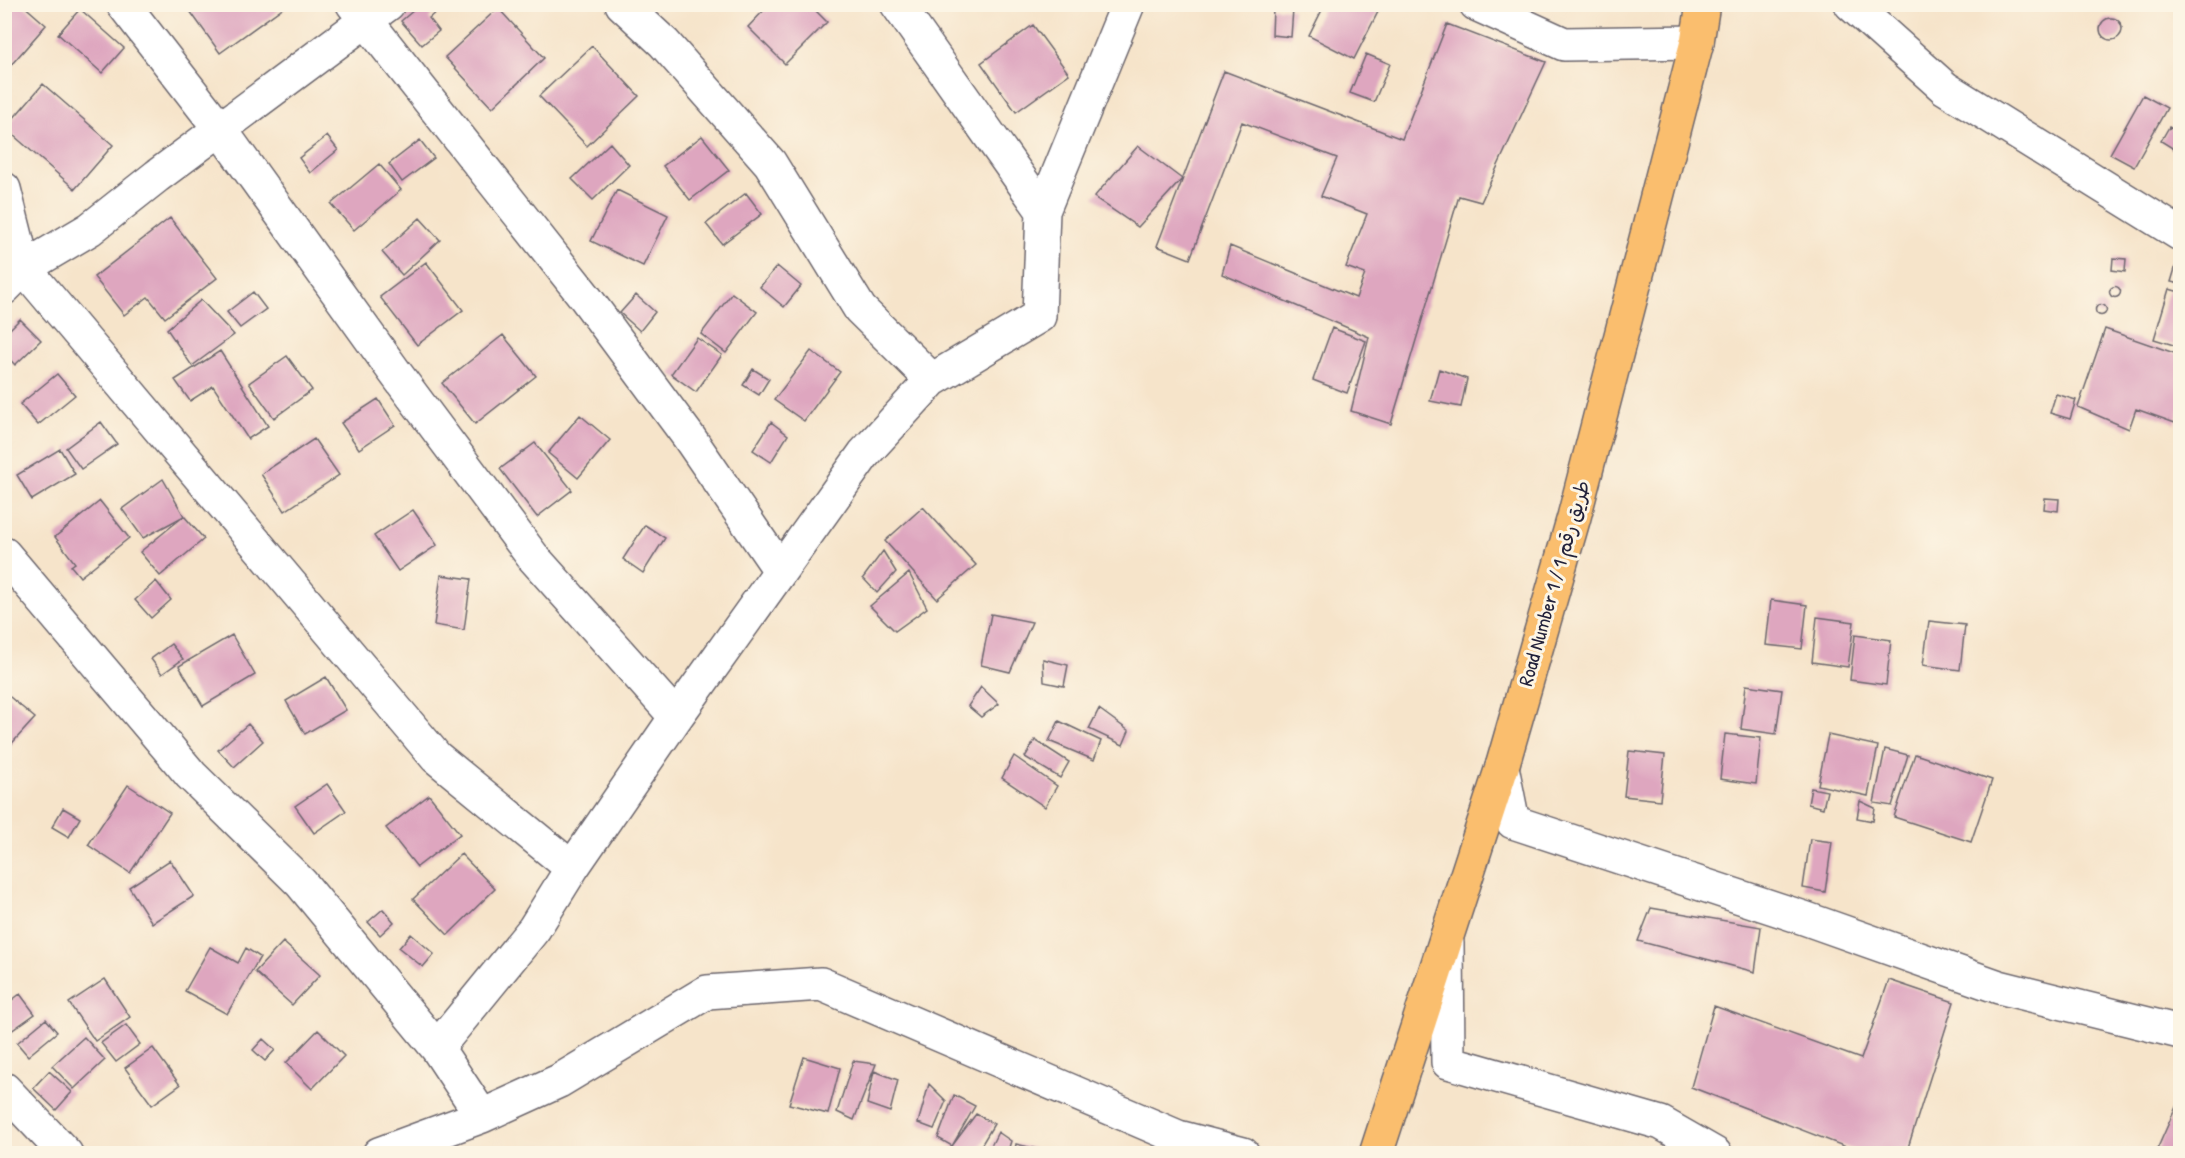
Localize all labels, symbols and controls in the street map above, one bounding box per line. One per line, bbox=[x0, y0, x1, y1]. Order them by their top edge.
street label: Road Number 1 / طريق رقم 1 bbox=[1511, 477, 1598, 689]

